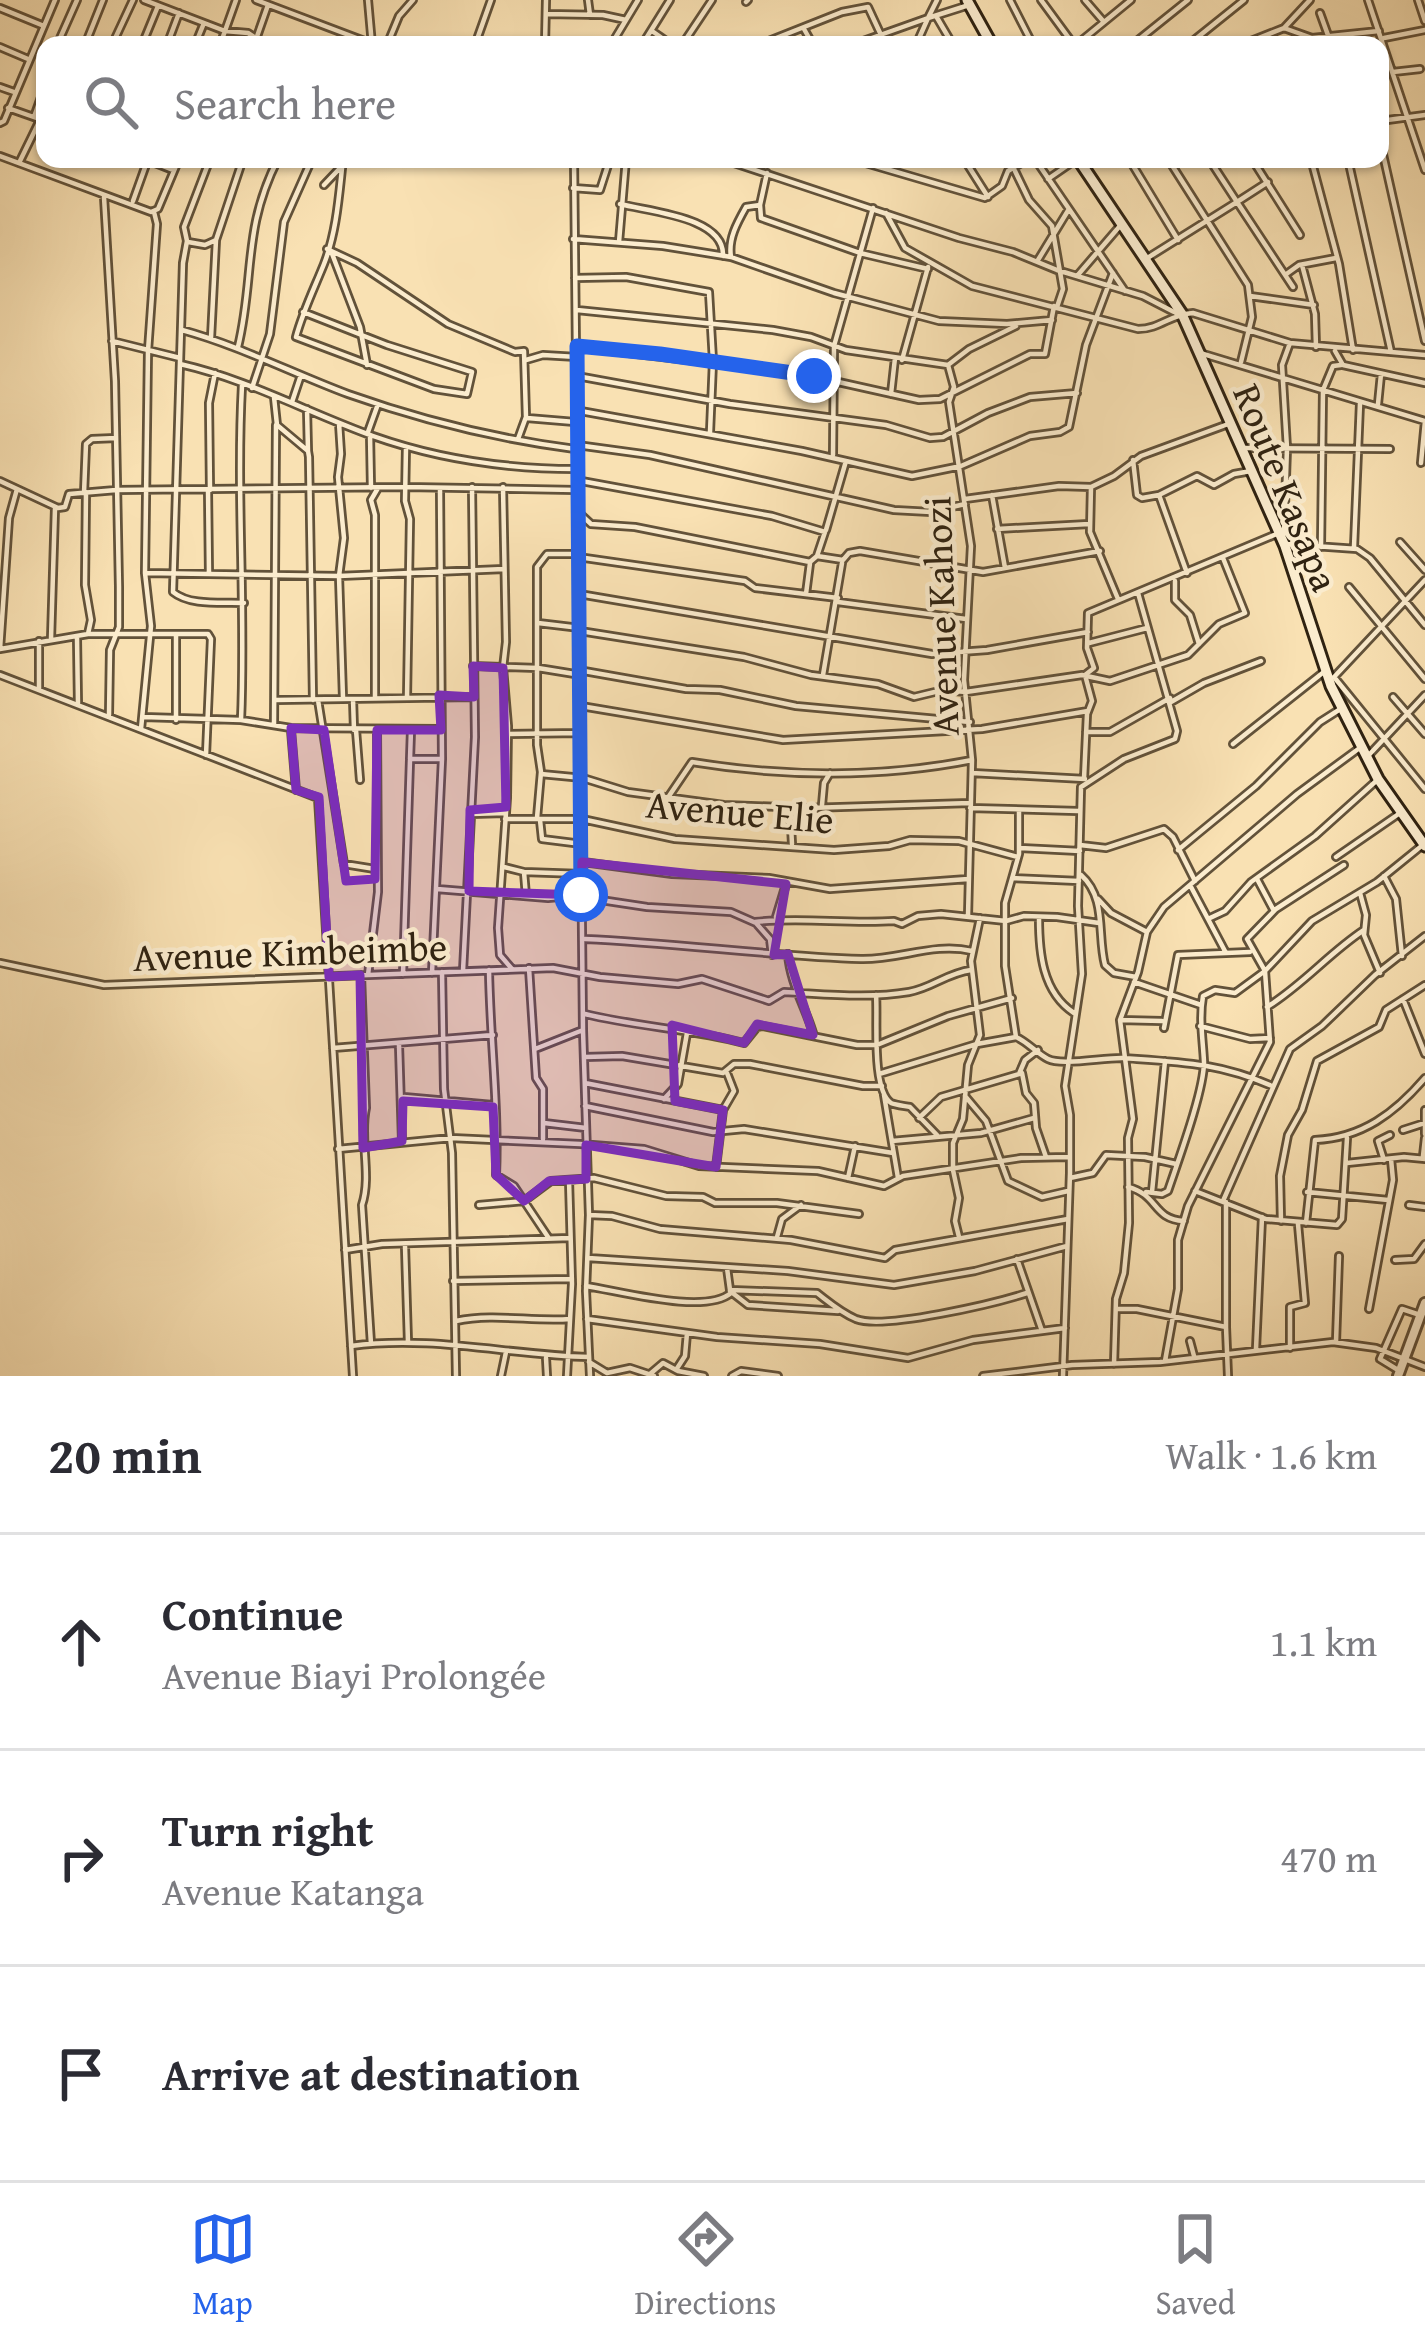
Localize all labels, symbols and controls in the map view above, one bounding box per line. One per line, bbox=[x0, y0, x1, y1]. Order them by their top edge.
search box bbox=[36, 36, 1389, 168]
icon: search bbox=[78, 69, 144, 135]
text: Search here bbox=[174, 70, 396, 135]
route end bbox=[787, 349, 841, 403]
street label: Route Kasapa bbox=[1220, 375, 1355, 600]
street label: Avenue Kahozi bbox=[907, 495, 973, 737]
street label: Avenue Elie bbox=[644, 774, 836, 848]
route start bbox=[554, 868, 608, 922]
street label: Avenue Kimbeimbe bbox=[132, 917, 448, 985]
text: 20 min bbox=[48, 1417, 202, 1492]
text: Walk · 1.6 km bbox=[1165, 1426, 1377, 1483]
text: Continue bbox=[162, 1581, 343, 1646]
icon: ahead bbox=[48, 1609, 114, 1675]
text: 1.1 km bbox=[1270, 1613, 1377, 1670]
text: Avenue Biayi Prolongée bbox=[162, 1646, 546, 1703]
text: Turn right bbox=[162, 1797, 374, 1862]
icon: right bbox=[48, 1825, 114, 1891]
text: 470 m bbox=[1280, 1829, 1377, 1886]
text: Avenue Katanga bbox=[162, 1862, 424, 1919]
icon: arrive bbox=[48, 2041, 114, 2107]
text: Arrive at destination bbox=[162, 2041, 580, 2106]
tab: Map bbox=[190, 2206, 256, 2326]
tab: Directions bbox=[635, 2206, 776, 2326]
tab: Saved bbox=[1156, 2206, 1235, 2326]

